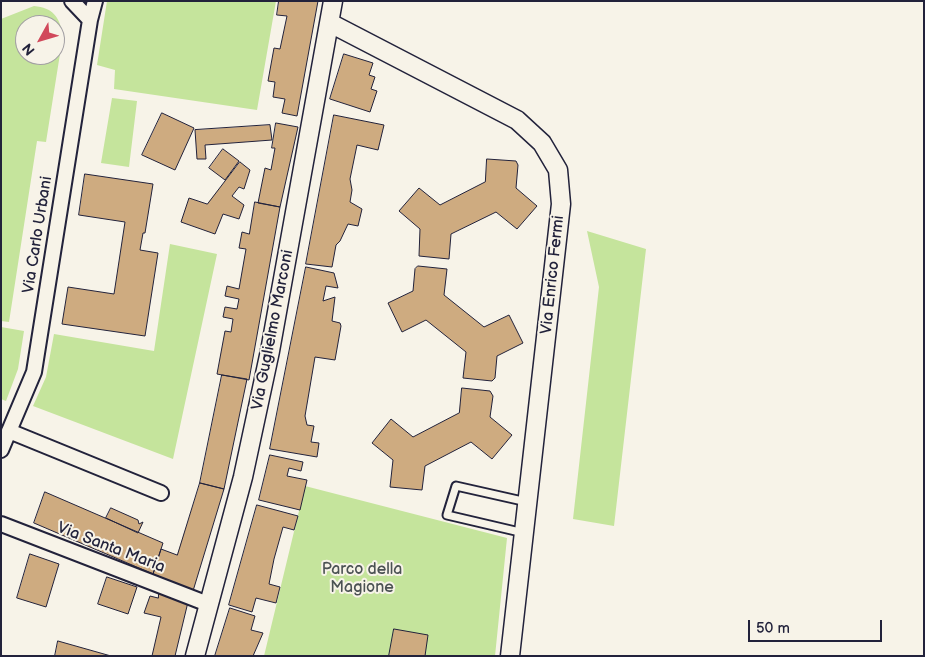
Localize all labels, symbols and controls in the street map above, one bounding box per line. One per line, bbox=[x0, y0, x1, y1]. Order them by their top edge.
north arrow bbox=[15, 15, 65, 65]
text: N bbox=[19, 40, 39, 59]
street label: Via Carlo Urbani bbox=[19, 175, 57, 295]
street label: Via Enrico Fermi bbox=[537, 215, 569, 335]
street label: Via Guglielmo Marconi bbox=[248, 248, 298, 412]
street label: Via Santa Maria bbox=[54, 519, 168, 577]
park label: Parco della Magione bbox=[322, 560, 402, 598]
scale bar bbox=[750, 610, 884, 642]
text: 50 m bbox=[756, 619, 790, 638]

